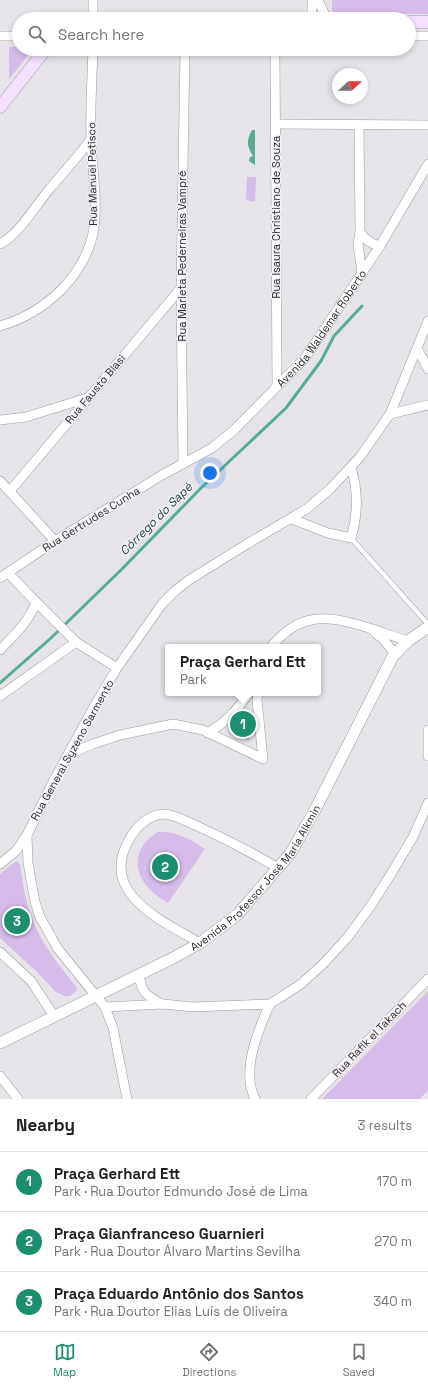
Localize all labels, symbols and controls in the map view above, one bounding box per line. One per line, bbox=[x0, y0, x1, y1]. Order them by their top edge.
search box bbox=[12, 12, 416, 56]
icon: search bbox=[26, 23, 48, 45]
text: Search here bbox=[58, 25, 144, 44]
north arrow bbox=[332, 68, 368, 104]
street label: Rua Manuel Petisco bbox=[84, 122, 100, 226]
street label: Rua Isaura Christiano de Souza bbox=[269, 135, 283, 298]
street label: Rua Marieta Pederneiras Vampré bbox=[175, 170, 189, 342]
street label: Avenida Waldemar Roberto bbox=[274, 267, 369, 390]
street label: Rua Fausto Blasi bbox=[62, 351, 128, 427]
your location bbox=[200, 463, 220, 483]
water label: Córrego do Sapé bbox=[116, 479, 196, 559]
street label: Rua Gertrudes Cunha bbox=[40, 483, 143, 555]
popup bbox=[165, 644, 321, 696]
text: Praça Gerhard Ett bbox=[180, 652, 306, 671]
text: Park bbox=[180, 671, 207, 688]
street label: Rua General Syzeno Sarmento bbox=[27, 677, 117, 823]
pin: 1 bbox=[230, 709, 256, 739]
street label: Avenida Professor José Maria Alkmin bbox=[188, 802, 323, 954]
pin: 2 bbox=[152, 852, 178, 882]
pin: 3 bbox=[4, 906, 30, 936]
street label: Rua Rafik el Takach bbox=[329, 998, 409, 1080]
text: Nearby bbox=[16, 1114, 75, 1136]
text: 3 results bbox=[358, 1117, 412, 1134]
text: Praça Gerhard Ett bbox=[54, 1164, 180, 1183]
text: 1 bbox=[26, 1173, 32, 1190]
text: 170 m bbox=[376, 1173, 412, 1190]
text: Park · Rua Doutor Edmundo José de Lima bbox=[54, 1183, 308, 1200]
text: Praça Gianfranceso Guarnieri bbox=[54, 1224, 264, 1243]
text: 2 bbox=[25, 1233, 33, 1250]
text: 270 m bbox=[374, 1233, 412, 1250]
text: Park · Rua Doutor Álvaro Martins Sevilha bbox=[54, 1243, 300, 1260]
text: Praça Eduardo Antônio dos Santos bbox=[54, 1284, 304, 1303]
text: 3 bbox=[25, 1293, 33, 1310]
text: 340 m bbox=[373, 1293, 412, 1310]
text: Park · Rua Doutor Elias Luís de Oliveira bbox=[54, 1303, 288, 1320]
tab: Map bbox=[53, 1341, 76, 1379]
tab: Directions bbox=[182, 1341, 236, 1379]
tab: Saved bbox=[343, 1341, 375, 1379]

